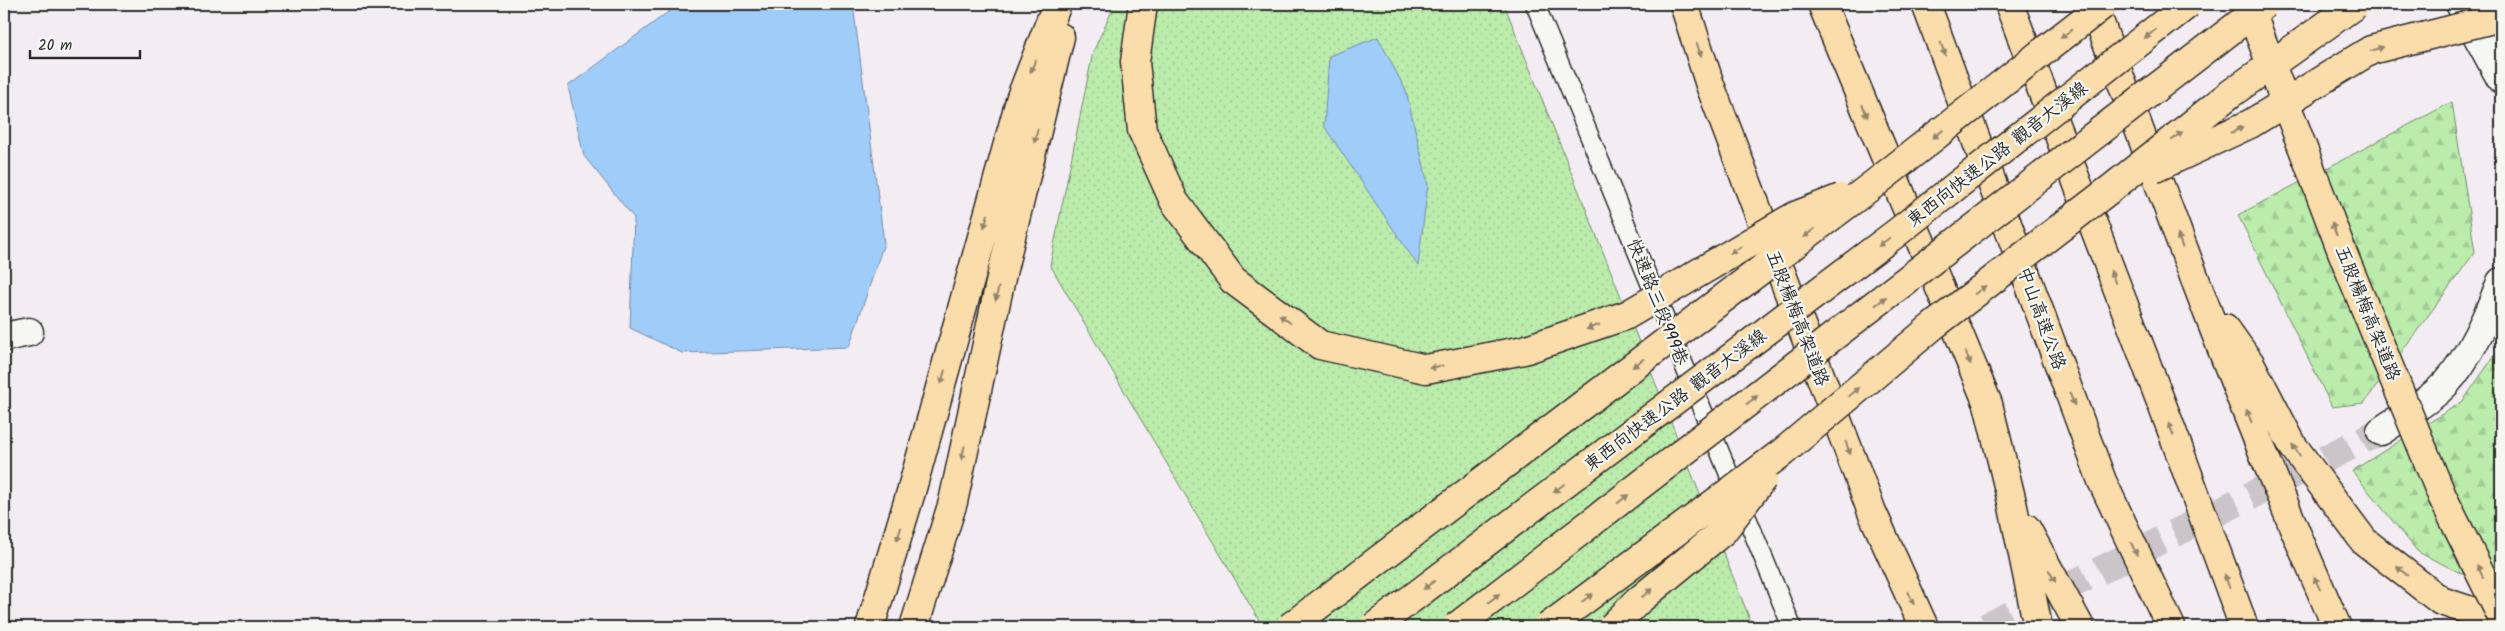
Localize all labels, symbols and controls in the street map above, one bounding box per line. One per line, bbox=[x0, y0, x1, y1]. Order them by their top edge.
scale bar bbox=[30, 28, 140, 60]
one-way arrow bbox=[2060, 28, 2073, 39]
one-way arrow bbox=[2144, 28, 2157, 39]
text: 20 m bbox=[38, 34, 72, 58]
one-way arrow bbox=[1940, 42, 1947, 57]
one-way arrow bbox=[1695, 43, 1703, 58]
one-way arrow bbox=[2370, 44, 2385, 52]
one-way arrow bbox=[1029, 58, 1037, 73]
street label: 東西向快速公路 觀音大溪線 bbox=[1901, 75, 2095, 235]
one-way arrow bbox=[1861, 104, 1869, 119]
one-way arrow bbox=[2230, 126, 2244, 134]
one-way arrow bbox=[1931, 128, 1944, 139]
one-way arrow bbox=[1032, 129, 1040, 144]
one-way arrow bbox=[2171, 131, 2184, 142]
one-way arrow bbox=[981, 213, 989, 228]
one-way arrow bbox=[2330, 221, 2338, 236]
one-way arrow bbox=[1803, 228, 1816, 239]
one-way arrow bbox=[2176, 233, 2184, 248]
street label: 快速路三段999巷 bbox=[1618, 235, 1695, 370]
one-way arrow bbox=[1877, 237, 1891, 247]
street label: 五股楊梅高架道路 bbox=[2326, 241, 2407, 386]
one-way arrow bbox=[1730, 246, 1743, 255]
street label: 五股楊梅高架道路 bbox=[1757, 246, 1836, 391]
street label: 中山高速公路 bbox=[2008, 263, 2073, 374]
one-way arrow bbox=[2109, 269, 2117, 284]
one-way arrow bbox=[1973, 284, 1986, 295]
one-way arrow bbox=[993, 286, 1001, 302]
one-way arrow bbox=[1874, 295, 1887, 306]
one-way arrow bbox=[1279, 314, 1292, 325]
street label: 東西向快速公路 觀音大溪線 bbox=[1578, 322, 1774, 480]
one-way arrow bbox=[1586, 323, 1601, 331]
one-way arrow bbox=[1965, 350, 1973, 365]
one-way arrow bbox=[1632, 358, 1645, 369]
one-way arrow bbox=[1428, 364, 1444, 372]
one-way arrow bbox=[938, 370, 946, 385]
one-way arrow bbox=[1848, 387, 1860, 398]
one-way arrow bbox=[2068, 392, 2076, 407]
one-way arrow bbox=[1745, 394, 1758, 405]
one-way arrow bbox=[2245, 408, 2253, 423]
one-way arrow bbox=[2167, 421, 2175, 436]
one-way arrow bbox=[1844, 441, 1852, 456]
one-way arrow bbox=[2291, 443, 2301, 457]
one-way arrow bbox=[959, 445, 967, 460]
one-way arrow bbox=[1553, 482, 1566, 493]
one-way arrow bbox=[1616, 493, 1629, 504]
one-way arrow bbox=[894, 527, 902, 542]
one-way arrow bbox=[2130, 542, 2138, 556]
one-way arrow bbox=[2476, 564, 2484, 579]
one-way arrow bbox=[2396, 565, 2409, 576]
one-way arrow bbox=[2048, 569, 2056, 583]
one-way arrow bbox=[2223, 574, 2230, 589]
one-way arrow bbox=[2313, 576, 2321, 590]
one-way arrow bbox=[1423, 580, 1436, 591]
one-way arrow bbox=[1640, 588, 1653, 599]
one-way arrow bbox=[1907, 591, 1915, 605]
one-way arrow bbox=[1487, 592, 1500, 603]
one-way arrow bbox=[1580, 593, 1594, 603]

